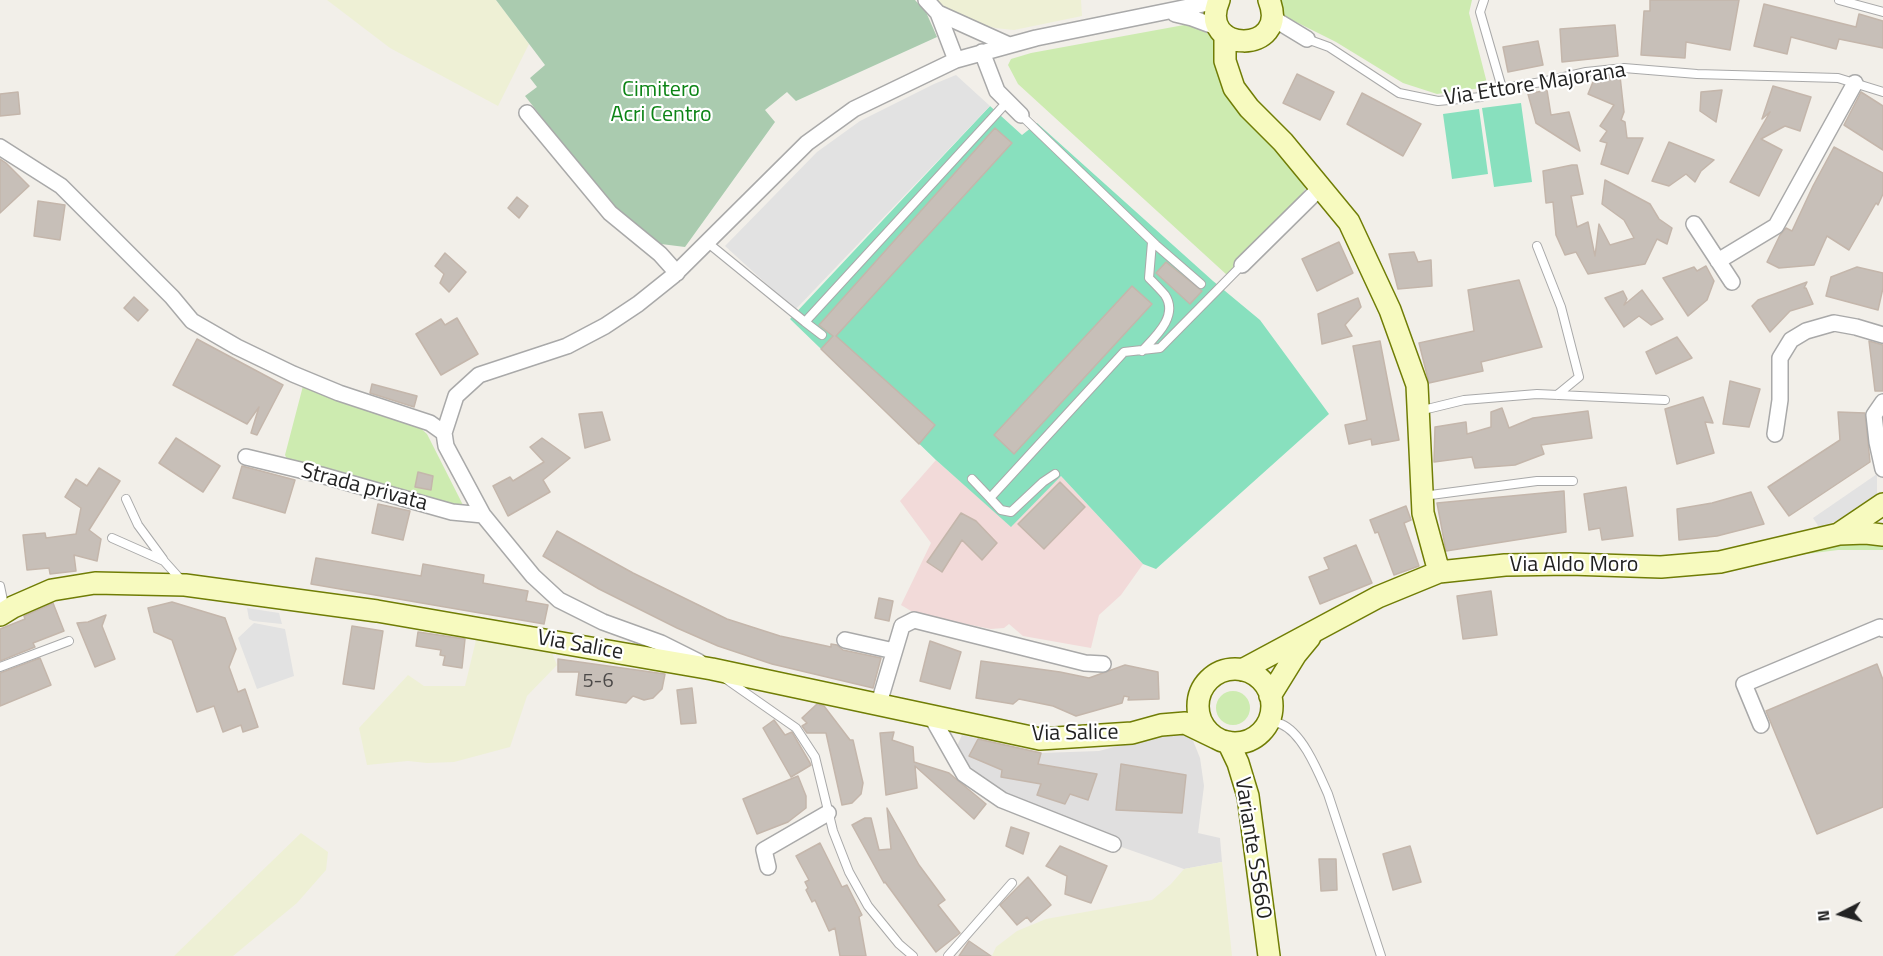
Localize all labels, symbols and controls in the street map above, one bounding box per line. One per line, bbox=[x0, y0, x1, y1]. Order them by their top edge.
street label: Via Ettore Majorana bbox=[1442, 58, 1628, 112]
park label: Cimitero Acri Centro bbox=[610, 78, 712, 130]
street label: Strada privata bbox=[298, 458, 430, 518]
street label: Via Aldo Moro bbox=[1510, 553, 1638, 579]
street label: Via Salice bbox=[535, 625, 625, 667]
house number: 5-6 bbox=[582, 670, 614, 694]
street label: Via Salice bbox=[1031, 720, 1119, 748]
street label: Variante SS660 bbox=[1228, 775, 1276, 921]
north arrow bbox=[1811, 884, 1871, 944]
text: N bbox=[1811, 909, 1836, 923]

